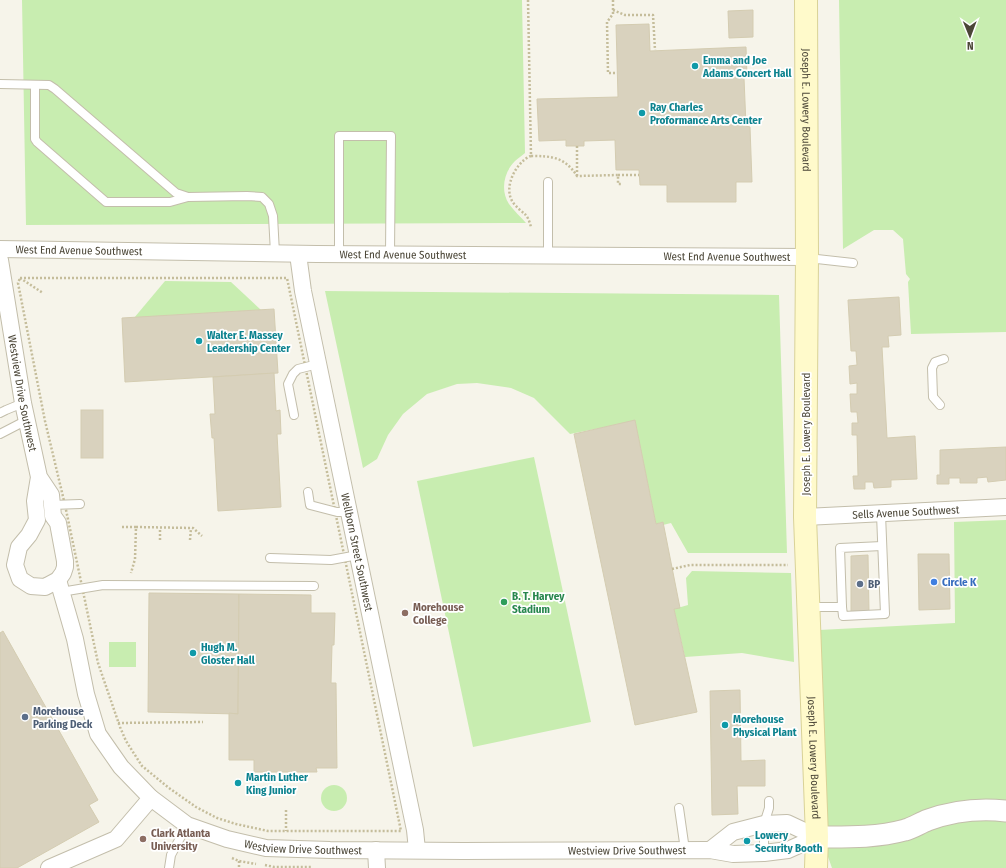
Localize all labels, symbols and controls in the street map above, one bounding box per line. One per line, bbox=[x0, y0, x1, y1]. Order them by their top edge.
north arrow bbox=[950, 16, 990, 56]
text: N bbox=[967, 39, 974, 52]
street label: Joseph E. Lowery Boulevard bbox=[800, 48, 813, 172]
place label: Emma and Joe Adams Concert Hall bbox=[702, 54, 792, 80]
marker: Emma and Joe Adams Concert Hall bbox=[690, 61, 700, 71]
place label: Ray Charles Proformance Arts Center bbox=[650, 101, 763, 127]
marker: Ray Charles Proformance Arts Center bbox=[637, 108, 647, 118]
street label: West End Avenue Southwest bbox=[15, 243, 143, 258]
street label: West End Avenue Southwest bbox=[339, 248, 467, 261]
street label: West End Avenue Southwest bbox=[663, 250, 791, 263]
place label: Walter E. Massey Leadership Center bbox=[207, 329, 291, 355]
street label: Westview Drive Southwest bbox=[6, 334, 40, 453]
marker: Walter E. Massey Leadership Center bbox=[194, 336, 204, 346]
street label: Joseph E. Lowery Boulevard bbox=[800, 373, 813, 495]
street label: Wellborn Street Southwest bbox=[339, 492, 376, 613]
street label: Sells Avenue Southwest bbox=[852, 503, 960, 521]
place label: Circle K bbox=[942, 576, 977, 589]
marker: Circle K bbox=[929, 577, 939, 587]
place label: BP bbox=[868, 578, 880, 591]
marker: BP bbox=[855, 579, 865, 589]
place label: B. T. Harvey Stadium bbox=[512, 590, 565, 616]
marker: B. T. Harvey Stadium bbox=[499, 597, 509, 607]
place label: Morehouse College bbox=[413, 601, 464, 627]
marker: Morehouse College bbox=[400, 608, 410, 618]
place label: Hugh M. Gloster Hall bbox=[201, 641, 256, 667]
marker: Hugh M. Gloster Hall bbox=[188, 648, 198, 658]
street label: Joseph E. Lowery Boulevard bbox=[805, 696, 823, 820]
place label: Morehouse Parking Deck bbox=[33, 705, 93, 731]
marker: Morehouse Parking Deck bbox=[20, 712, 30, 722]
place label: Morehouse Physical Plant bbox=[733, 713, 797, 739]
marker: Morehouse Physical Plant bbox=[720, 720, 730, 730]
place label: Martin Luther King Junior bbox=[246, 771, 309, 797]
marker: Martin Luther King Junior bbox=[233, 778, 243, 788]
place label: Clark Atlanta University bbox=[151, 827, 211, 853]
place label: Lowery Security Booth bbox=[755, 829, 823, 855]
marker: Clark Atlanta University bbox=[138, 834, 148, 844]
marker: Lowery Security Booth bbox=[742, 836, 752, 846]
street label: Westview Drive Southwest bbox=[243, 837, 362, 857]
street label: Westview Drive Southwest bbox=[568, 844, 686, 857]

